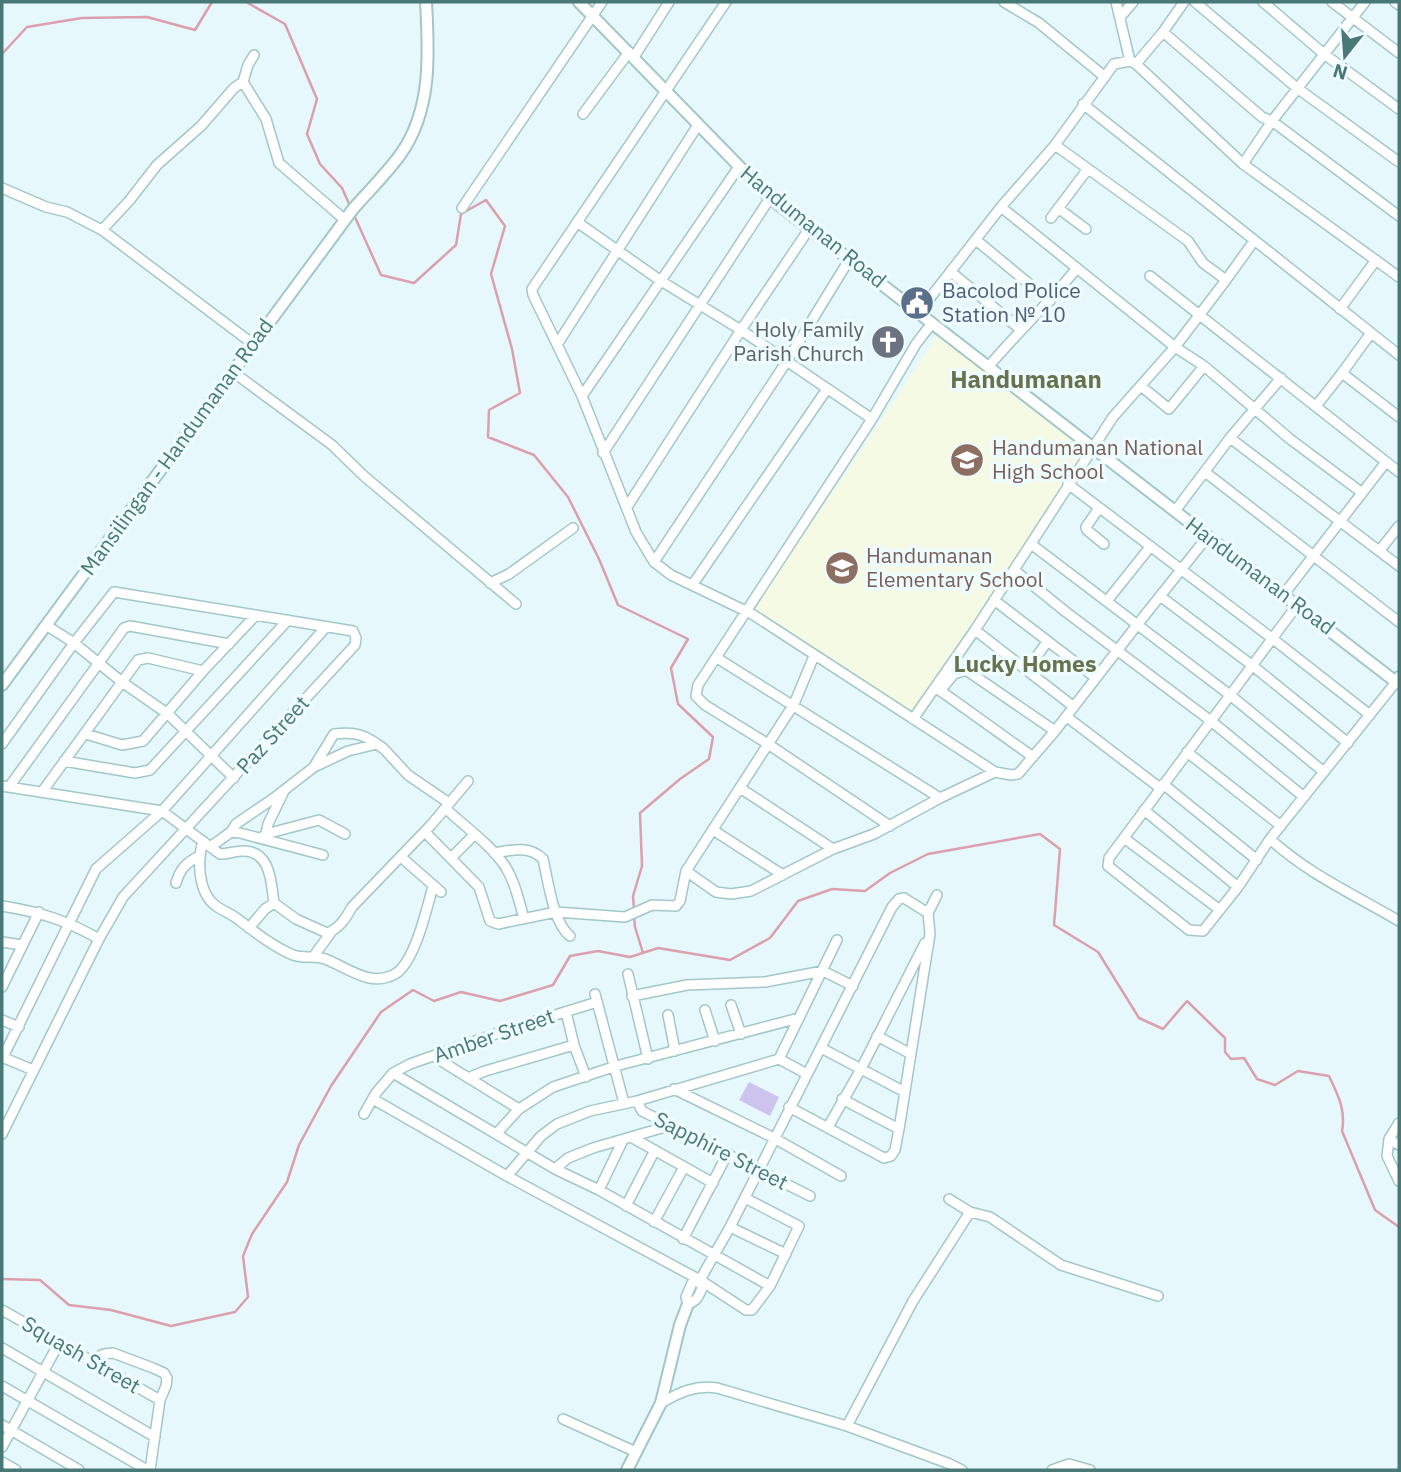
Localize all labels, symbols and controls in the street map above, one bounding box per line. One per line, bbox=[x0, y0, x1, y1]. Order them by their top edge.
north arrow bbox=[1310, 21, 1380, 91]
text: N bbox=[1330, 59, 1350, 86]
street label: Handumanan Road bbox=[735, 159, 892, 294]
place label: Bacolod Police Station № 10 bbox=[942, 276, 1081, 328]
public building icon: Bacolod Police Station № 10 bbox=[898, 284, 936, 322]
street label: Mansilingan - Handumanan Road bbox=[73, 312, 279, 580]
place label: Holy Family Parish Church bbox=[733, 315, 865, 367]
church icon: Holy Family Parish Church bbox=[869, 323, 907, 361]
district label: Handumanan bbox=[950, 363, 1102, 395]
place label: Handumanan National High School bbox=[992, 433, 1203, 485]
school or university icon: Handumanan National High School bbox=[948, 441, 986, 479]
street label: Handumanan Road bbox=[1180, 510, 1341, 641]
place label: Handumanan Elementary School bbox=[866, 541, 1043, 593]
school or university icon: Handumanan Elementary School bbox=[823, 549, 861, 587]
district label: Lucky Homes bbox=[953, 648, 1097, 678]
street label: Paz Street bbox=[230, 689, 315, 779]
street label: Amber Street bbox=[430, 1001, 558, 1069]
street label: Sapphire Street bbox=[650, 1104, 793, 1196]
street label: Squash Street bbox=[17, 1309, 146, 1399]

